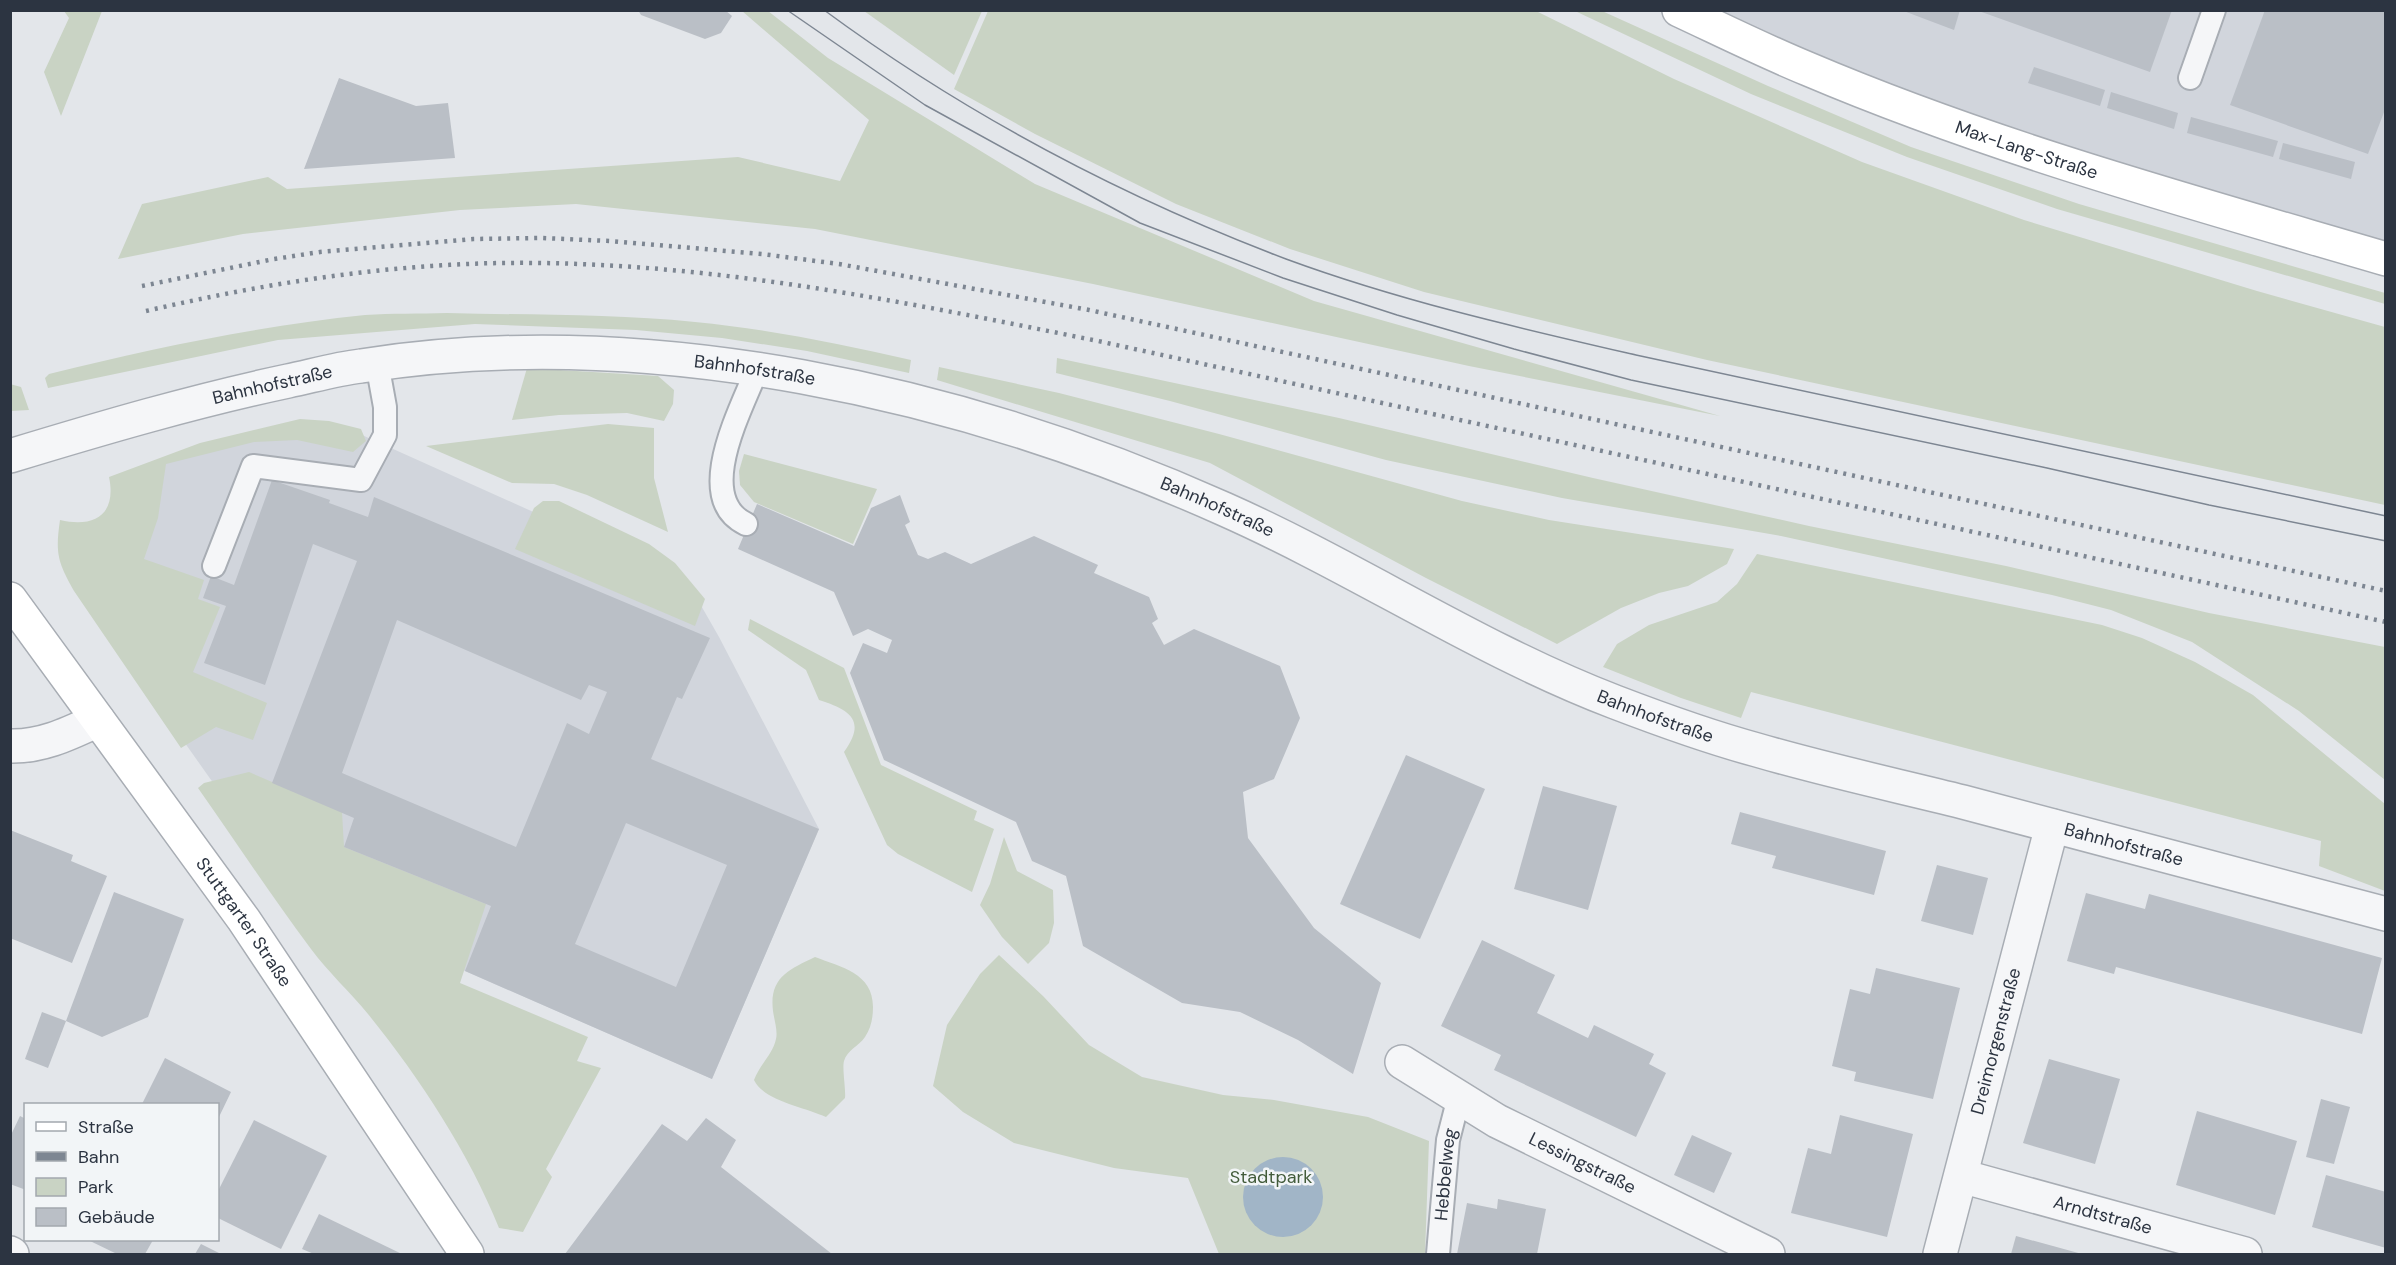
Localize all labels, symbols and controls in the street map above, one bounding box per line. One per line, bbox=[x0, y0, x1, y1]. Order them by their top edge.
street label: Max-Lang-Straße bbox=[1952, 115, 2101, 185]
street label: Bahnhofstraße bbox=[693, 349, 817, 391]
street label: Bahnhofstraße bbox=[210, 359, 335, 410]
street label: Bahnhofstraße bbox=[1157, 471, 1278, 543]
street label: Bahnhofstraße bbox=[1593, 684, 1717, 748]
street label: Bahnhofstraße bbox=[2062, 817, 2186, 872]
street label: Stuttgarter Straße bbox=[190, 853, 297, 992]
street label: Dreimorgenstraße bbox=[1965, 965, 2026, 1117]
legend bbox=[24, 1103, 219, 1241]
text: Straße bbox=[78, 1115, 134, 1139]
street label: Hebbelweg bbox=[1429, 1125, 1463, 1222]
street label: Lessingstraße bbox=[1525, 1127, 1640, 1199]
text: Bahn bbox=[78, 1145, 119, 1169]
park label: Stadtpark bbox=[1230, 1165, 1312, 1189]
text: Park bbox=[78, 1175, 114, 1199]
street label: Arndtstraße bbox=[2051, 1190, 2155, 1240]
text: Gebäude bbox=[78, 1205, 155, 1229]

